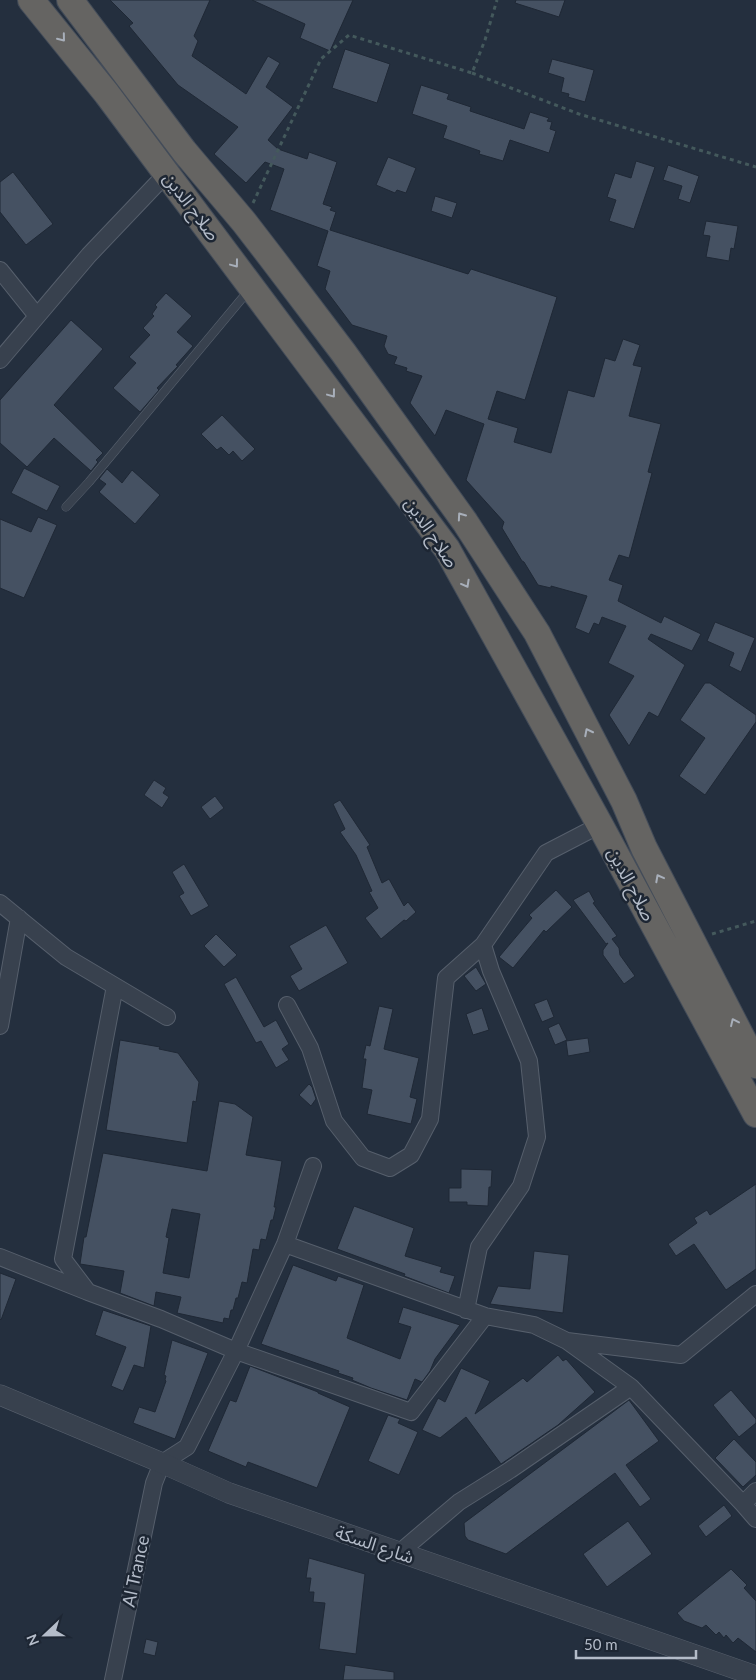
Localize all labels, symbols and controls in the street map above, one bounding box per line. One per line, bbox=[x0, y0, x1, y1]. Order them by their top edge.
one-way arrow bbox=[56, 32, 64, 41]
street label: صلاح الدين bbox=[157, 167, 225, 246]
one-way arrow bbox=[229, 258, 238, 268]
one-way arrow bbox=[326, 388, 335, 398]
street label: صلاح الدين bbox=[398, 493, 464, 573]
one-way arrow bbox=[459, 513, 467, 522]
one-way arrow bbox=[460, 579, 470, 588]
one-way arrow bbox=[584, 728, 594, 737]
street label: صلاح الدين bbox=[601, 843, 661, 926]
one-way arrow bbox=[655, 874, 665, 883]
one-way arrow bbox=[729, 1018, 740, 1027]
street label: شارع السكة bbox=[331, 1520, 417, 1572]
street label: Al Trance bbox=[117, 1533, 153, 1609]
north arrow bbox=[20, 1610, 70, 1660]
scale bar bbox=[576, 1628, 696, 1660]
text: N bbox=[23, 1632, 42, 1648]
text: 50 m bbox=[584, 1635, 618, 1653]

